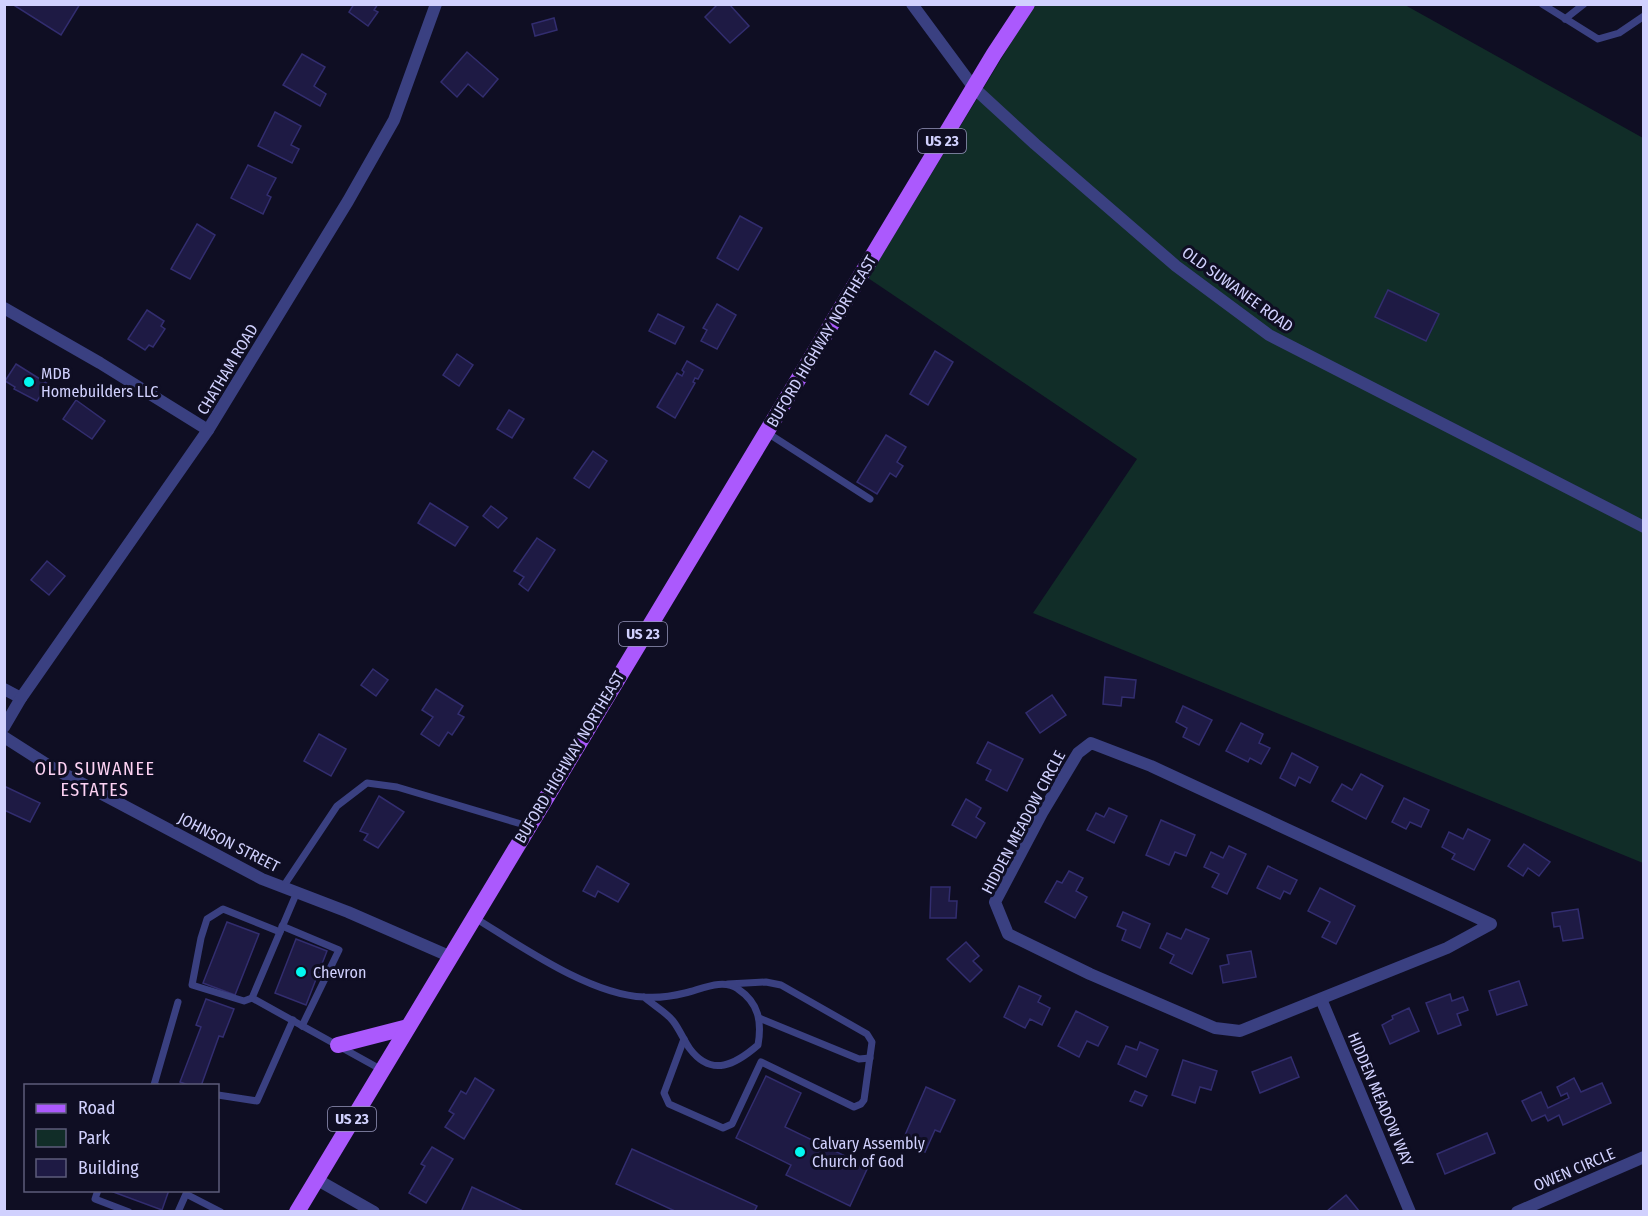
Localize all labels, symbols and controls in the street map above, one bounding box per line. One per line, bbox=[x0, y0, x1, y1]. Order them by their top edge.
road number: US 23 bbox=[918, 129, 966, 153]
street label: OLD SUWANEE ROAD bbox=[1178, 243, 1297, 336]
street label: BUFORD HIGHWAY NORTHEAST bbox=[763, 251, 881, 431]
street label: CHATHAM ROAD bbox=[193, 321, 262, 418]
place label: MDB Homebuilders LLC bbox=[41, 364, 158, 401]
marker: MDB Homebuilders LLC bbox=[22, 375, 36, 389]
road number: US 23 bbox=[619, 622, 667, 646]
street label: BUFORD HIGHWAY NORTHEAST bbox=[511, 667, 629, 847]
street label: HIDDEN MEADOW CIRCLE bbox=[978, 747, 1069, 897]
district label: OLD SUWANEE ESTATES bbox=[35, 758, 155, 801]
street label: JOHNSON STREET bbox=[175, 809, 283, 876]
place label: Chevron bbox=[313, 963, 366, 982]
marker: Chevron bbox=[294, 965, 308, 979]
street label: HIDDEN MEADOW WAY bbox=[1344, 1029, 1417, 1169]
legend bbox=[24, 1084, 219, 1192]
text: Road bbox=[78, 1097, 115, 1119]
road number: US 23 bbox=[328, 1107, 376, 1131]
text: Park bbox=[78, 1127, 111, 1149]
place label: Calvary Assembly Church of God bbox=[812, 1134, 926, 1171]
street label: OWEN CIRCLE bbox=[1531, 1144, 1618, 1195]
marker: Calvary Assembly Church of God bbox=[793, 1145, 807, 1159]
text: Building bbox=[78, 1157, 139, 1179]

